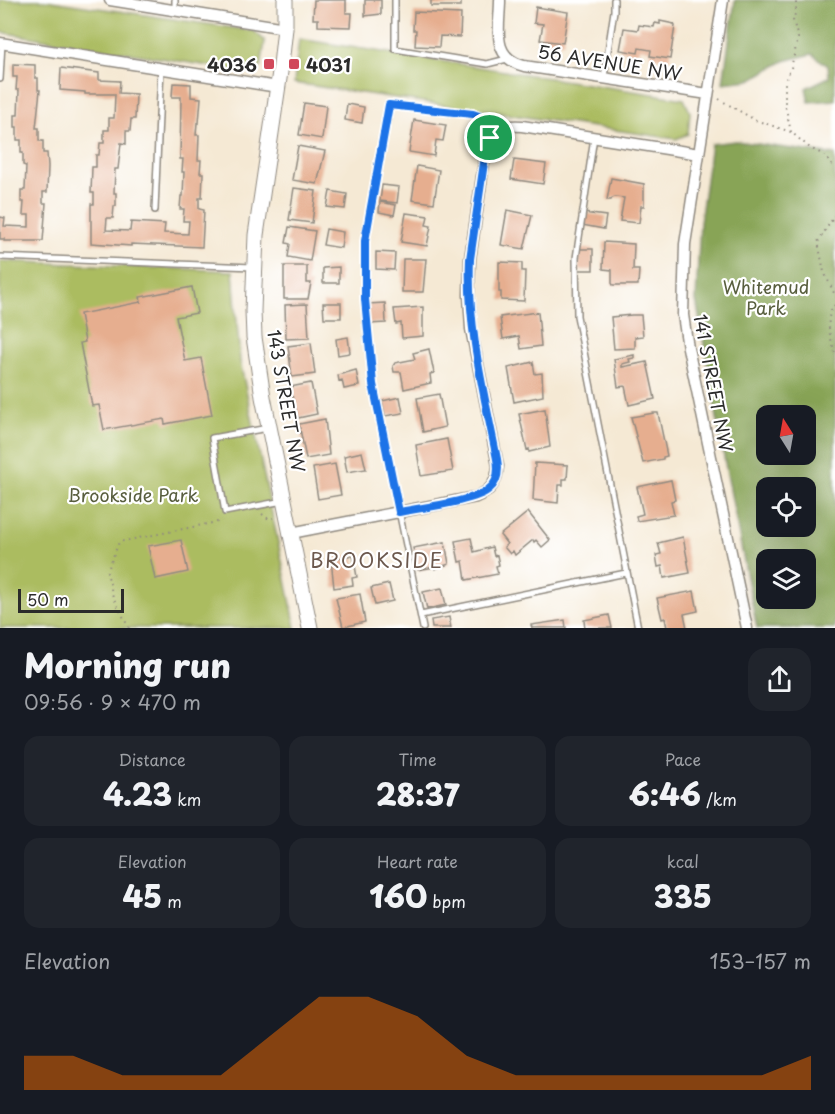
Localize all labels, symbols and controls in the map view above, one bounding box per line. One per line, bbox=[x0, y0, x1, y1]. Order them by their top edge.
street label: 56 AVENUE NW bbox=[536, 37, 684, 87]
place label: 4036 bbox=[207, 51, 257, 78]
place label: 4031 bbox=[306, 51, 351, 78]
marker: 4036 bbox=[262, 57, 276, 71]
marker: 4031 bbox=[287, 57, 301, 71]
pin bbox=[464, 112, 515, 163]
icon: arrive bbox=[473, 121, 506, 154]
park label: Whitemud Park bbox=[723, 273, 809, 321]
street label: 141 STREET NW bbox=[687, 312, 741, 454]
street label: 143 STREET NW bbox=[261, 328, 313, 474]
north arrow bbox=[756, 405, 816, 465]
map controls bbox=[756, 405, 816, 609]
button: locate bbox=[756, 477, 816, 537]
park label: Brookside Park bbox=[68, 481, 199, 508]
district label: BROOKSIDE bbox=[310, 545, 444, 575]
button: layers bbox=[756, 549, 816, 609]
scale bar bbox=[18, 586, 124, 614]
text: 50 m bbox=[27, 587, 68, 611]
text: Morning run bbox=[24, 639, 231, 689]
button: share bbox=[748, 648, 811, 711]
text: 09:56 · 9 × 470 m bbox=[24, 687, 201, 717]
text: Distance bbox=[119, 747, 186, 771]
text: Time bbox=[399, 747, 436, 771]
text: Pace bbox=[665, 747, 701, 771]
text: 4.23 bbox=[103, 771, 172, 816]
text: 28:37 bbox=[376, 771, 459, 816]
text: 6:46 bbox=[629, 771, 701, 816]
text: km bbox=[172, 787, 201, 811]
text: /km bbox=[701, 787, 737, 811]
text: Elevation bbox=[118, 849, 187, 873]
text: Heart rate bbox=[377, 849, 458, 873]
text: kcal bbox=[667, 849, 699, 873]
text: 45 bbox=[122, 873, 162, 918]
text: 160 bbox=[369, 873, 427, 918]
text: 335 bbox=[654, 873, 712, 918]
text: m bbox=[162, 889, 182, 913]
text: bpm bbox=[427, 889, 466, 913]
text: Elevation bbox=[24, 946, 110, 976]
text: 153–157 m bbox=[709, 946, 811, 976]

